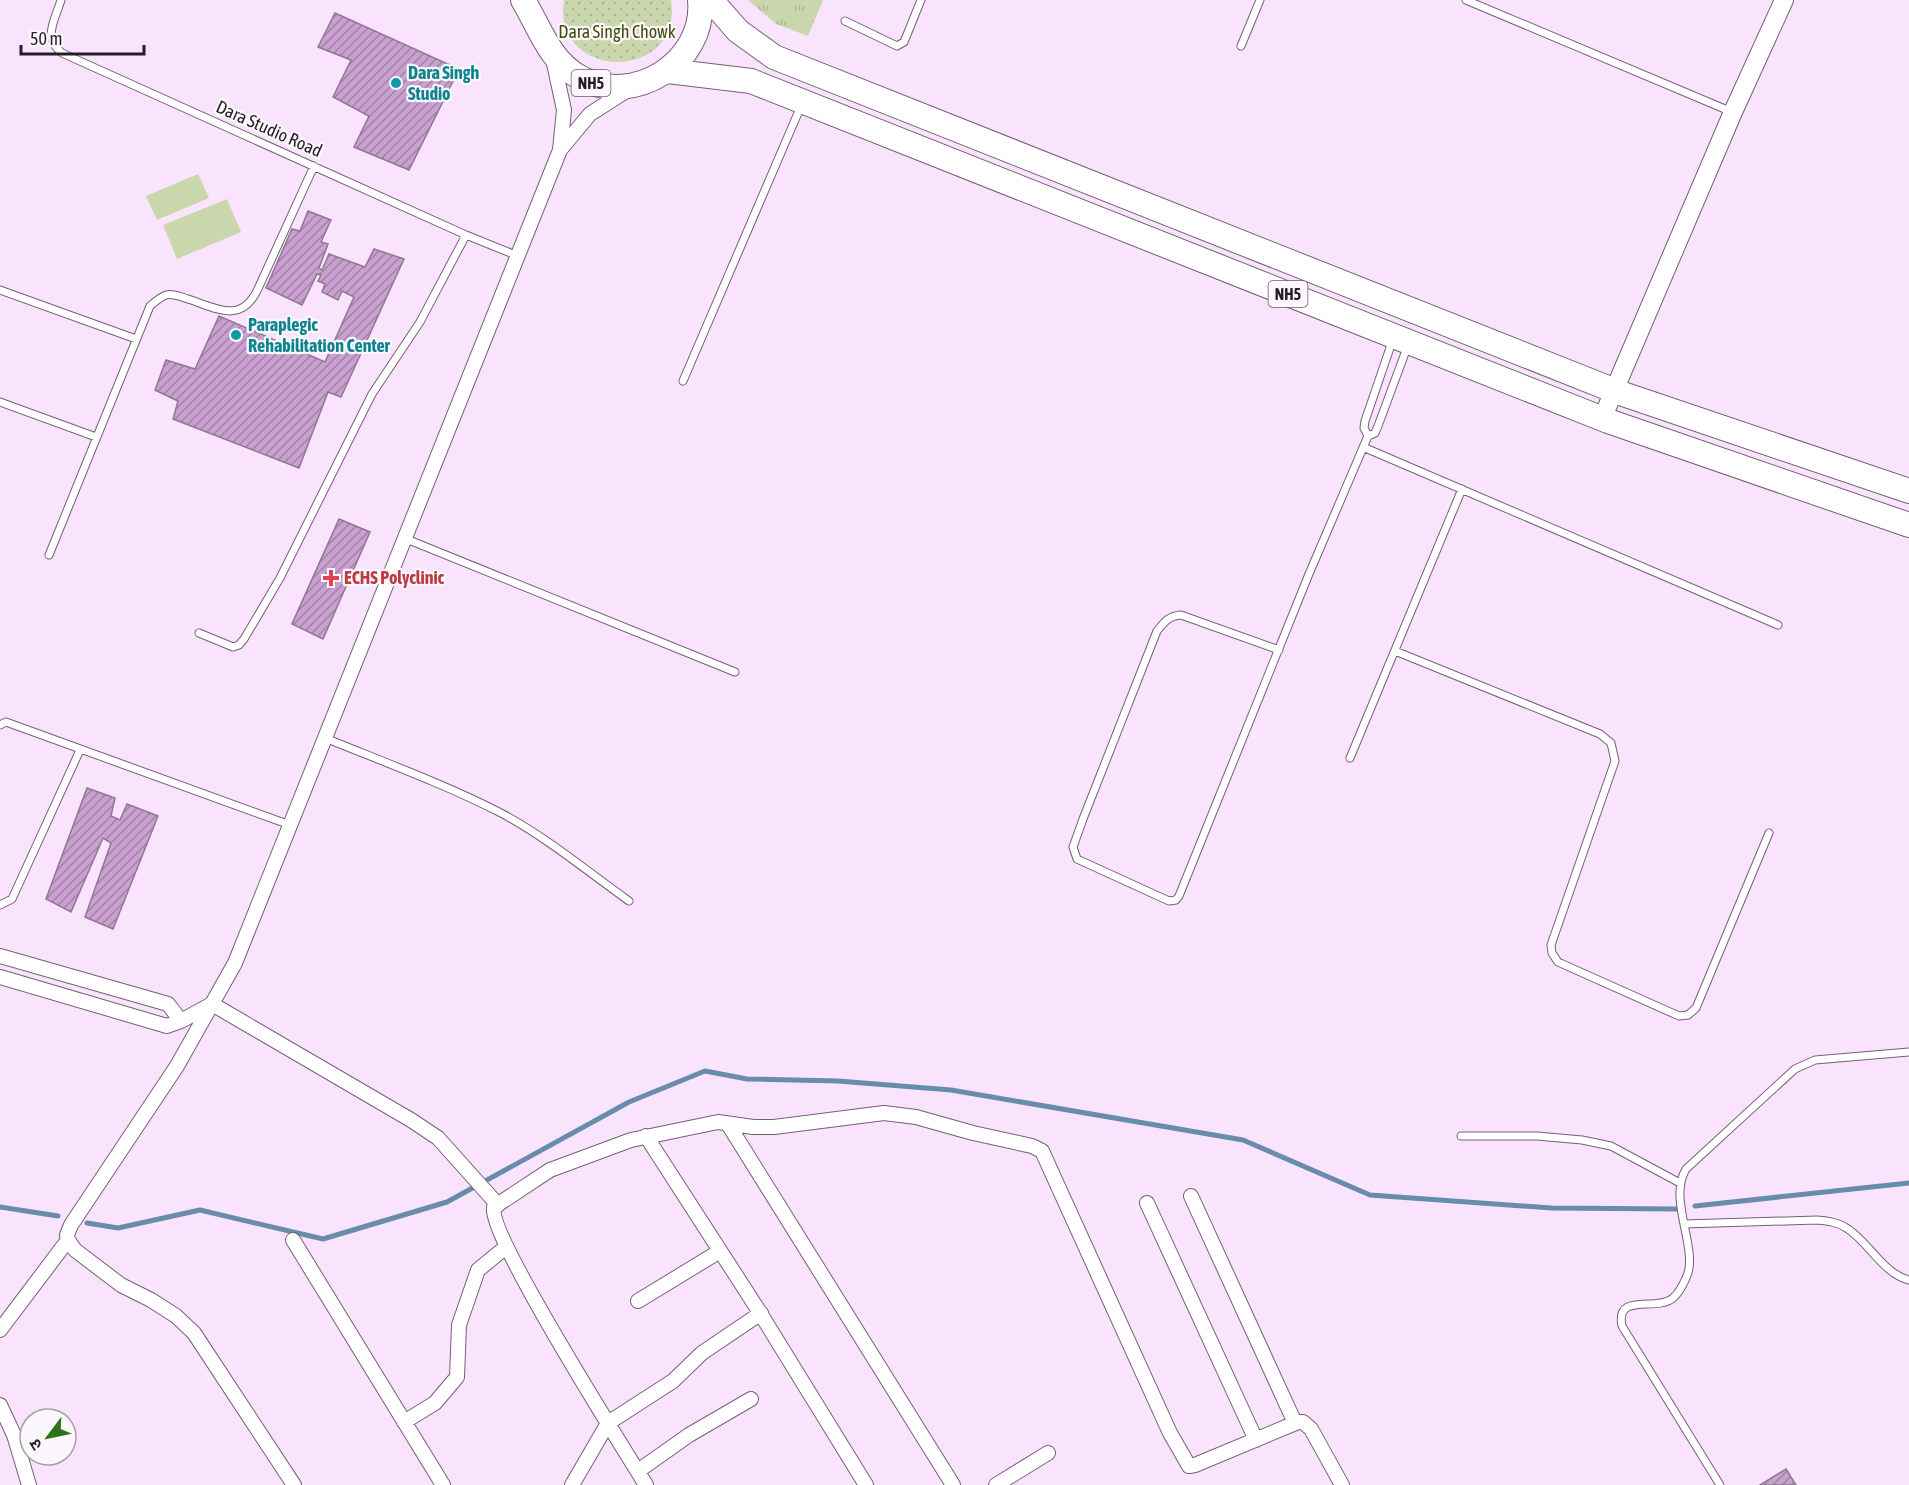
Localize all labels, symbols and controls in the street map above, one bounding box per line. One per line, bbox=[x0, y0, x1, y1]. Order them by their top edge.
scale bar bbox=[21, 18, 144, 56]
park label: Dara Singh Chowk bbox=[558, 21, 676, 42]
text: 50 m bbox=[30, 28, 62, 49]
place label: Dara Singh Studio bbox=[408, 62, 479, 104]
road number: NH5 bbox=[572, 70, 610, 96]
marker: Dara Singh Studio bbox=[389, 76, 403, 90]
street label: Dara Studio Road bbox=[213, 96, 325, 161]
road number: NH5 bbox=[1268, 281, 1308, 307]
place label: Paraplegic Rehabilitation Center bbox=[248, 314, 391, 356]
marker: Paraplegic Rehabilitation Center bbox=[229, 328, 243, 342]
place label: ECHS Polyclinic bbox=[344, 567, 445, 588]
marker: ECHS Polyclinic bbox=[322, 569, 340, 587]
north arrow bbox=[18, 1407, 78, 1467]
text: उ bbox=[25, 1436, 45, 1454]

